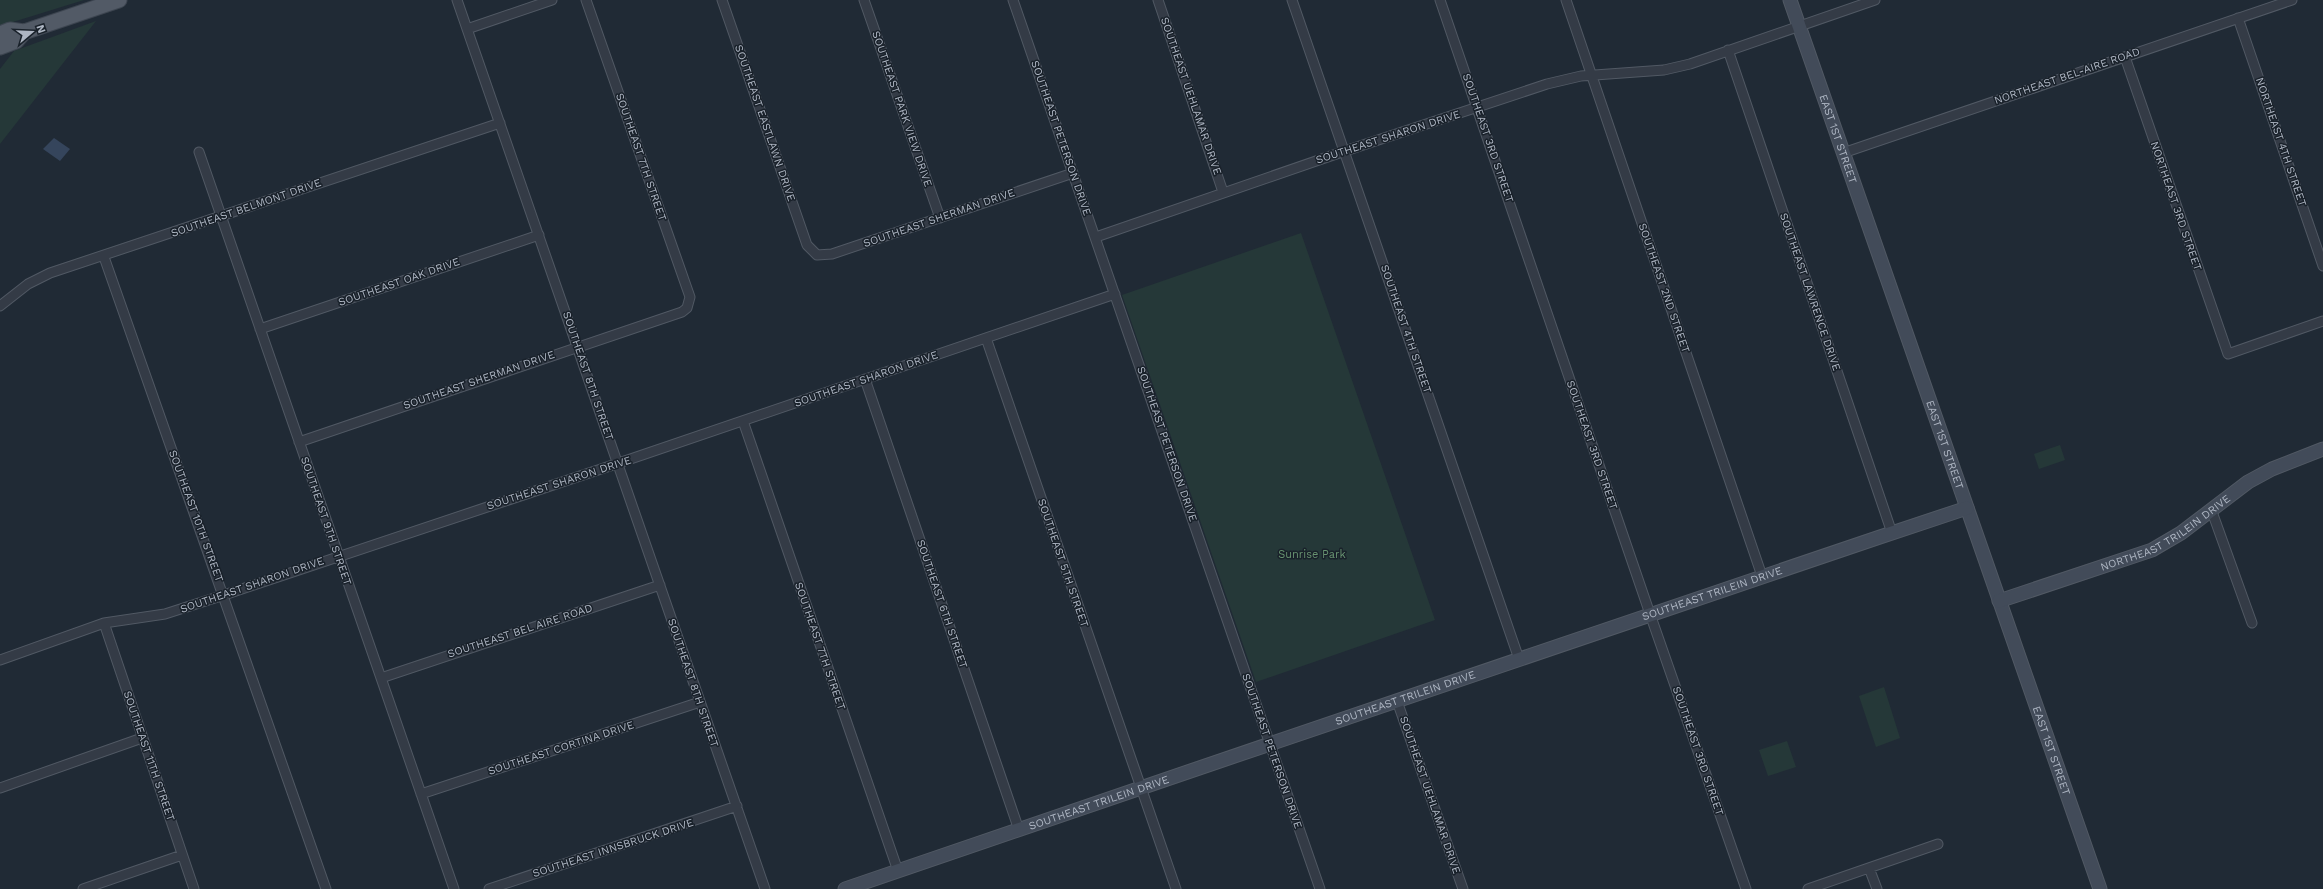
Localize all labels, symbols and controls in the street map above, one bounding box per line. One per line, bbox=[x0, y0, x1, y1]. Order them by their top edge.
north arrow bbox=[12, 12, 52, 52]
street label: SOUTHEAST UEHLAMAR DRIVE bbox=[1158, 15, 1224, 177]
text: N bbox=[34, 23, 48, 35]
street label: SOUTHEAST PARK VIEW DRIVE bbox=[869, 29, 935, 189]
street label: SOUTHEAST EASTLAWN DRIVE bbox=[732, 43, 798, 203]
street label: NORTHEAST BEL-AIRE ROAD bbox=[1992, 45, 2142, 107]
street label: SOUTHEAST PETERSON DRIVE bbox=[1028, 59, 1094, 217]
street label: SOUTHEAST 3RD STREET bbox=[1460, 72, 1516, 205]
street label: NORTHEAST 4TH STREET bbox=[2253, 76, 2309, 208]
street label: SOUTHEAST 7TH STREET bbox=[613, 91, 669, 223]
street label: EAST 1ST STREET bbox=[1817, 93, 1860, 185]
street label: SOUTHEAST SHARON DRIVE bbox=[1314, 107, 1462, 167]
street label: NORTHEAST 3RD STREET bbox=[2148, 140, 2204, 273]
street label: SOUTHEAST BELMONT DRIVE bbox=[169, 176, 323, 240]
street label: SOUTHEAST SHERMAN DRIVE bbox=[862, 186, 1016, 250]
street label: SOUTHEAST LAWRENCE DRIVE bbox=[1777, 211, 1843, 373]
street label: SOUTHEAST 2ND STREET bbox=[1636, 221, 1692, 355]
street label: SOUTHEAST OAK DRIVE bbox=[337, 255, 461, 309]
street label: SOUTHEAST 4TH STREET bbox=[1378, 263, 1434, 395]
street label: SOUTHEAST 8TH STREET bbox=[560, 310, 616, 442]
street label: SOUTHEAST SHERMAN DRIVE bbox=[402, 348, 556, 412]
street label: SOUTHEAST SHARON DRIVE bbox=[792, 348, 940, 410]
street label: SOUTHEAST PETERSON DRIVE bbox=[1134, 365, 1200, 523]
street label: SOUTHEAST 3RD STREET bbox=[1564, 379, 1620, 512]
street label: EAST 1ST STREET bbox=[1924, 398, 1967, 491]
street label: SOUTHEAST 10TH STREET bbox=[166, 448, 226, 584]
street label: SOUTHEAST SHARON DRIVE bbox=[485, 453, 633, 513]
street label: SOUTHEAST 9TH STREET bbox=[298, 455, 354, 587]
street label: NORTHEAST TRILEIN DRIVE bbox=[2099, 492, 2233, 573]
street label: SOUTHEAST 5TH STREET bbox=[1035, 497, 1091, 629]
street label: SOUTHEAST 6TH STREET bbox=[914, 538, 970, 670]
park label: Sunrise Park bbox=[1278, 548, 1346, 561]
street label: SOUTHEAST SHARON DRIVE bbox=[178, 554, 326, 616]
street label: SOUTHEAST TRILEIN DRIVE bbox=[1640, 564, 1784, 623]
street label: SOUTHEAST 7TH STREET bbox=[792, 580, 848, 712]
street label: SOUTHEAST BEL AIRE ROAD bbox=[446, 601, 594, 661]
street label: SOUTHEAST 8TH STREET bbox=[665, 617, 721, 749]
street label: SOUTHEAST TRILEIN DRIVE bbox=[1333, 668, 1477, 728]
street label: SOUTHEAST PETERSON DRIVE bbox=[1239, 672, 1305, 830]
street label: SOUTHEAST 3RD STREET bbox=[1670, 685, 1726, 818]
street label: SOUTHEAST 11TH STREET bbox=[121, 689, 178, 823]
street label: EAST 1ST STREET bbox=[2030, 704, 2073, 797]
street label: SOUTHEAST UEHLAMAR DRIVE bbox=[1397, 714, 1463, 876]
street label: SOUTHEAST CORTINA DRIVE bbox=[486, 718, 636, 778]
street label: SOUTHEAST TRILEIN DRIVE bbox=[1027, 772, 1170, 832]
street label: SOUTHEAST INNSBRUCK DRIVE bbox=[531, 816, 695, 880]

